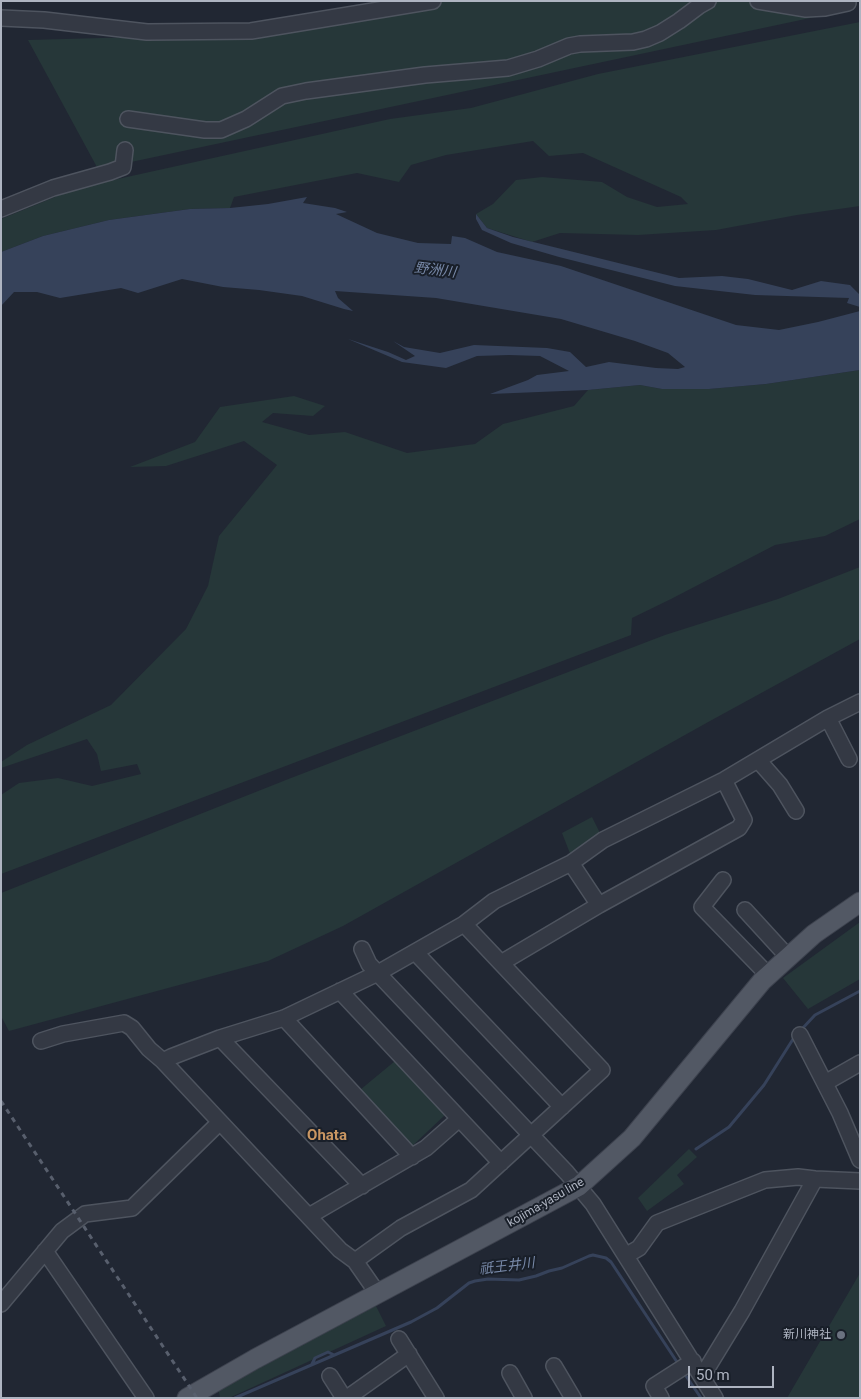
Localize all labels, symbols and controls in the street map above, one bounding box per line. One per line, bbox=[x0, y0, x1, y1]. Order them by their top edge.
water label: 野洲川 bbox=[413, 260, 457, 282]
district label: Ohata bbox=[307, 1127, 347, 1145]
street label: kojima-yasu line bbox=[505, 1175, 587, 1231]
water label: 祇王井川 bbox=[478, 1255, 536, 1279]
place label: 新川神社 bbox=[783, 1328, 831, 1342]
marker: 新川神社 bbox=[835, 1329, 847, 1341]
scale bar bbox=[691, 1356, 777, 1388]
text: 50 m bbox=[696, 1366, 730, 1384]

